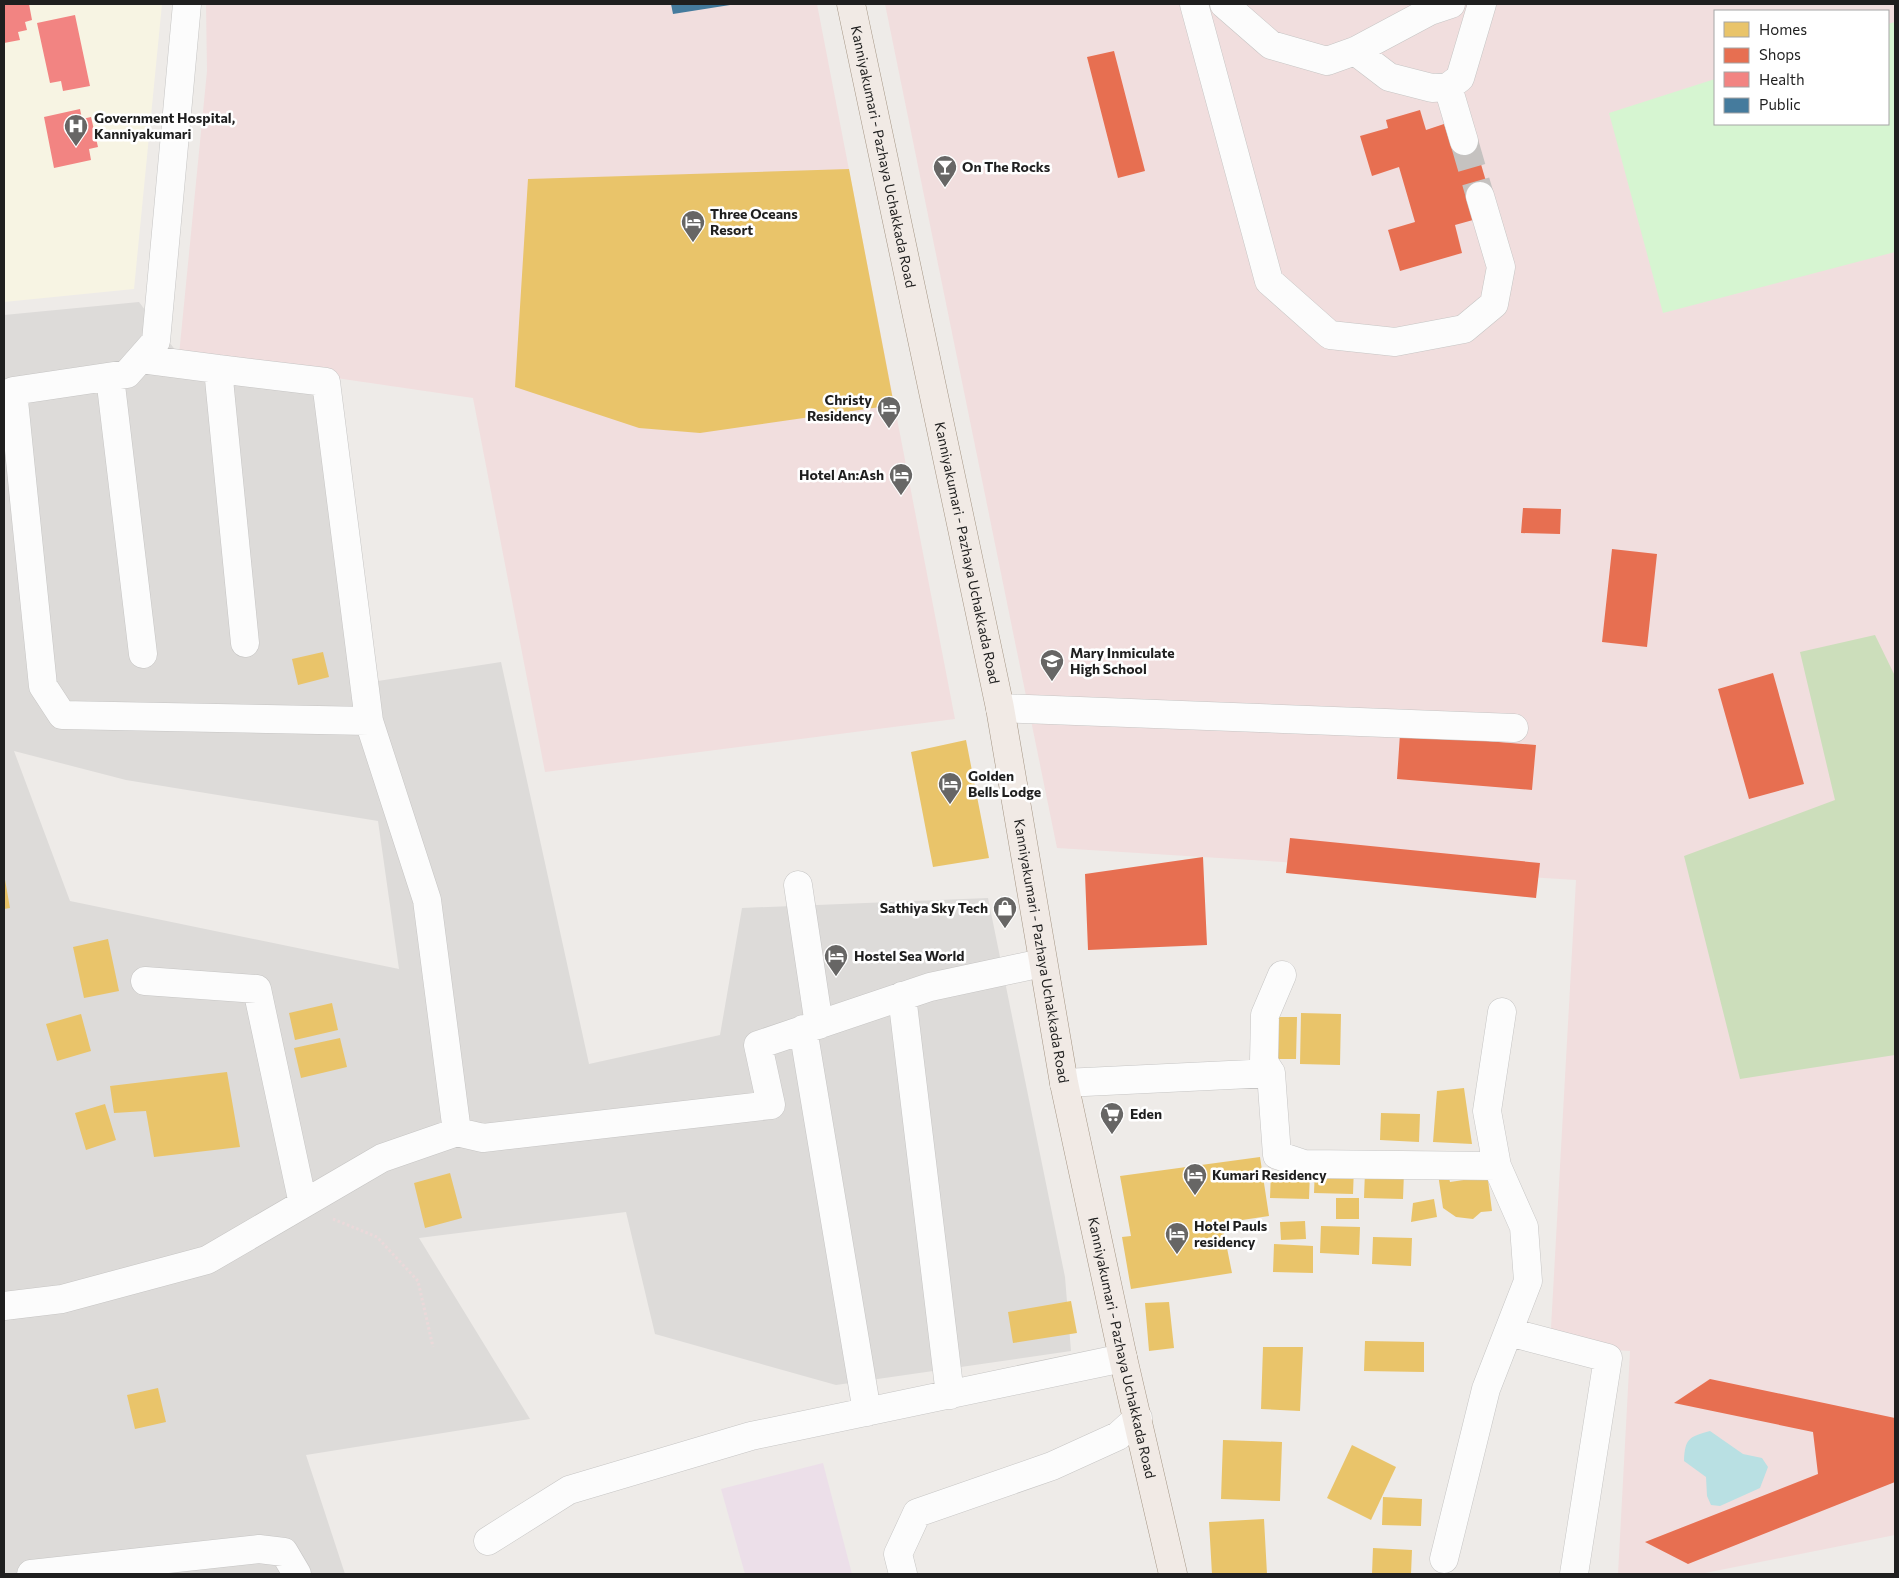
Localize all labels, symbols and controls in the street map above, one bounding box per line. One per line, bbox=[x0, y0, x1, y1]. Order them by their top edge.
legend bbox=[1714, 10, 1889, 125]
text: Homes bbox=[1759, 20, 1807, 38]
street label: Kanniyakumari - Pazhaya Uchakkada Road bbox=[848, 24, 920, 289]
text: Shops bbox=[1759, 45, 1801, 63]
text: Health bbox=[1759, 70, 1805, 88]
text: Public bbox=[1759, 95, 1801, 113]
place label: Government Hospital, Kanniyakumari bbox=[94, 109, 235, 142]
hospital icon: Government Hospital, Kanniyakumari bbox=[63, 113, 89, 147]
bar icon: On The Rocks bbox=[932, 154, 958, 188]
place label: On The Rocks bbox=[962, 158, 1051, 175]
place label: Three Oceans Resort bbox=[710, 205, 798, 238]
hotel icon: Three Oceans Resort bbox=[680, 209, 706, 243]
place label: Christy Residency bbox=[807, 391, 872, 424]
hotel icon: Christy Residency bbox=[876, 395, 902, 429]
street label: Kanniyakumari - Pazhaya Uchakkada Road bbox=[932, 420, 1004, 685]
hotel icon: Hotel An:Ash bbox=[888, 462, 914, 496]
place label: Hotel An:Ash bbox=[799, 466, 884, 483]
place label: Mary Inmiculate High School bbox=[1070, 644, 1175, 677]
school or university icon: Mary Inmiculate High School bbox=[1039, 648, 1065, 682]
place label: Golden Bells Lodge bbox=[968, 767, 1041, 800]
hotel icon: Golden Bells Lodge bbox=[937, 771, 963, 805]
street label: Kanniyakumari - Pazhaya Uchakkada Road bbox=[1011, 817, 1073, 1084]
shop icon: Sathiya Sky Tech bbox=[992, 895, 1018, 929]
place label: Sathiya Sky Tech bbox=[880, 899, 988, 916]
hotel icon: Hostel Sea World bbox=[823, 943, 849, 977]
place label: Hostel Sea World bbox=[854, 947, 965, 964]
supermarket icon: Eden bbox=[1099, 1101, 1125, 1135]
place label: Eden bbox=[1130, 1105, 1162, 1122]
hotel icon: Kumari Residency bbox=[1182, 1162, 1208, 1196]
place label: Kumari Residency bbox=[1212, 1166, 1327, 1183]
street label: Kanniyakumari - Pazhaya Uchakkada Road bbox=[1085, 1215, 1160, 1480]
place label: Hotel Pauls residency bbox=[1194, 1217, 1268, 1250]
hotel icon: Hotel Pauls residency bbox=[1164, 1221, 1190, 1255]

